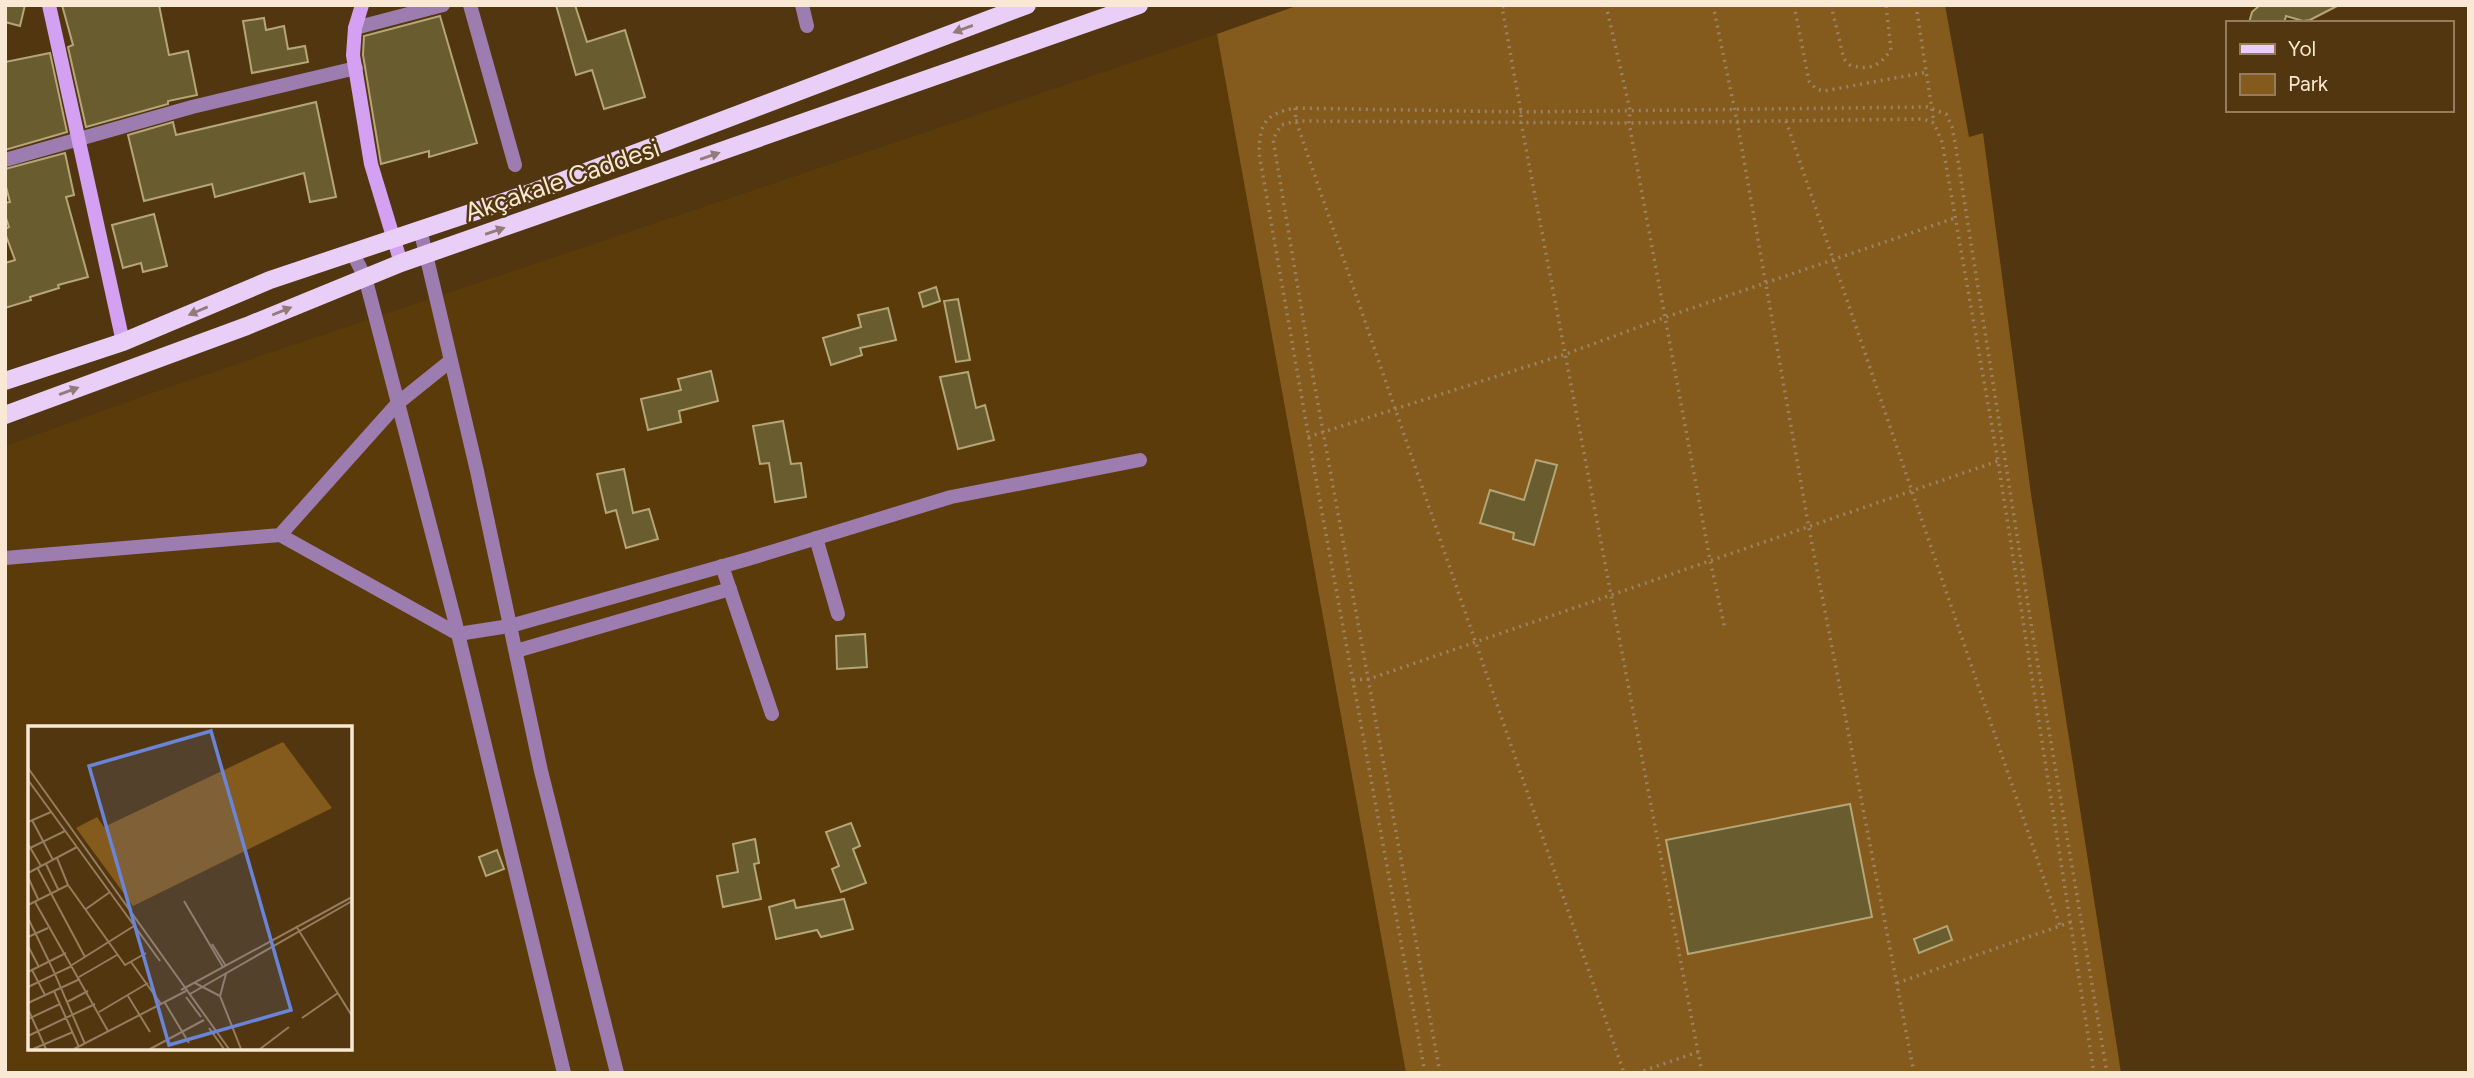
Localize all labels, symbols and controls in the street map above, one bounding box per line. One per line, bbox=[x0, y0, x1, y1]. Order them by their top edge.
legend bbox=[2226, 21, 2453, 112]
one-way arrow bbox=[953, 24, 974, 35]
text: Yol bbox=[2288, 36, 2316, 61]
text: Park bbox=[2288, 71, 2329, 96]
street label: Akçakale Caddesi bbox=[460, 132, 664, 228]
one-way arrow bbox=[700, 150, 721, 161]
one-way arrow bbox=[485, 225, 506, 236]
one-way arrow bbox=[187, 305, 208, 316]
one-way arrow bbox=[272, 306, 293, 317]
one-way arrow bbox=[59, 385, 80, 396]
inset map bbox=[28, 726, 352, 1050]

